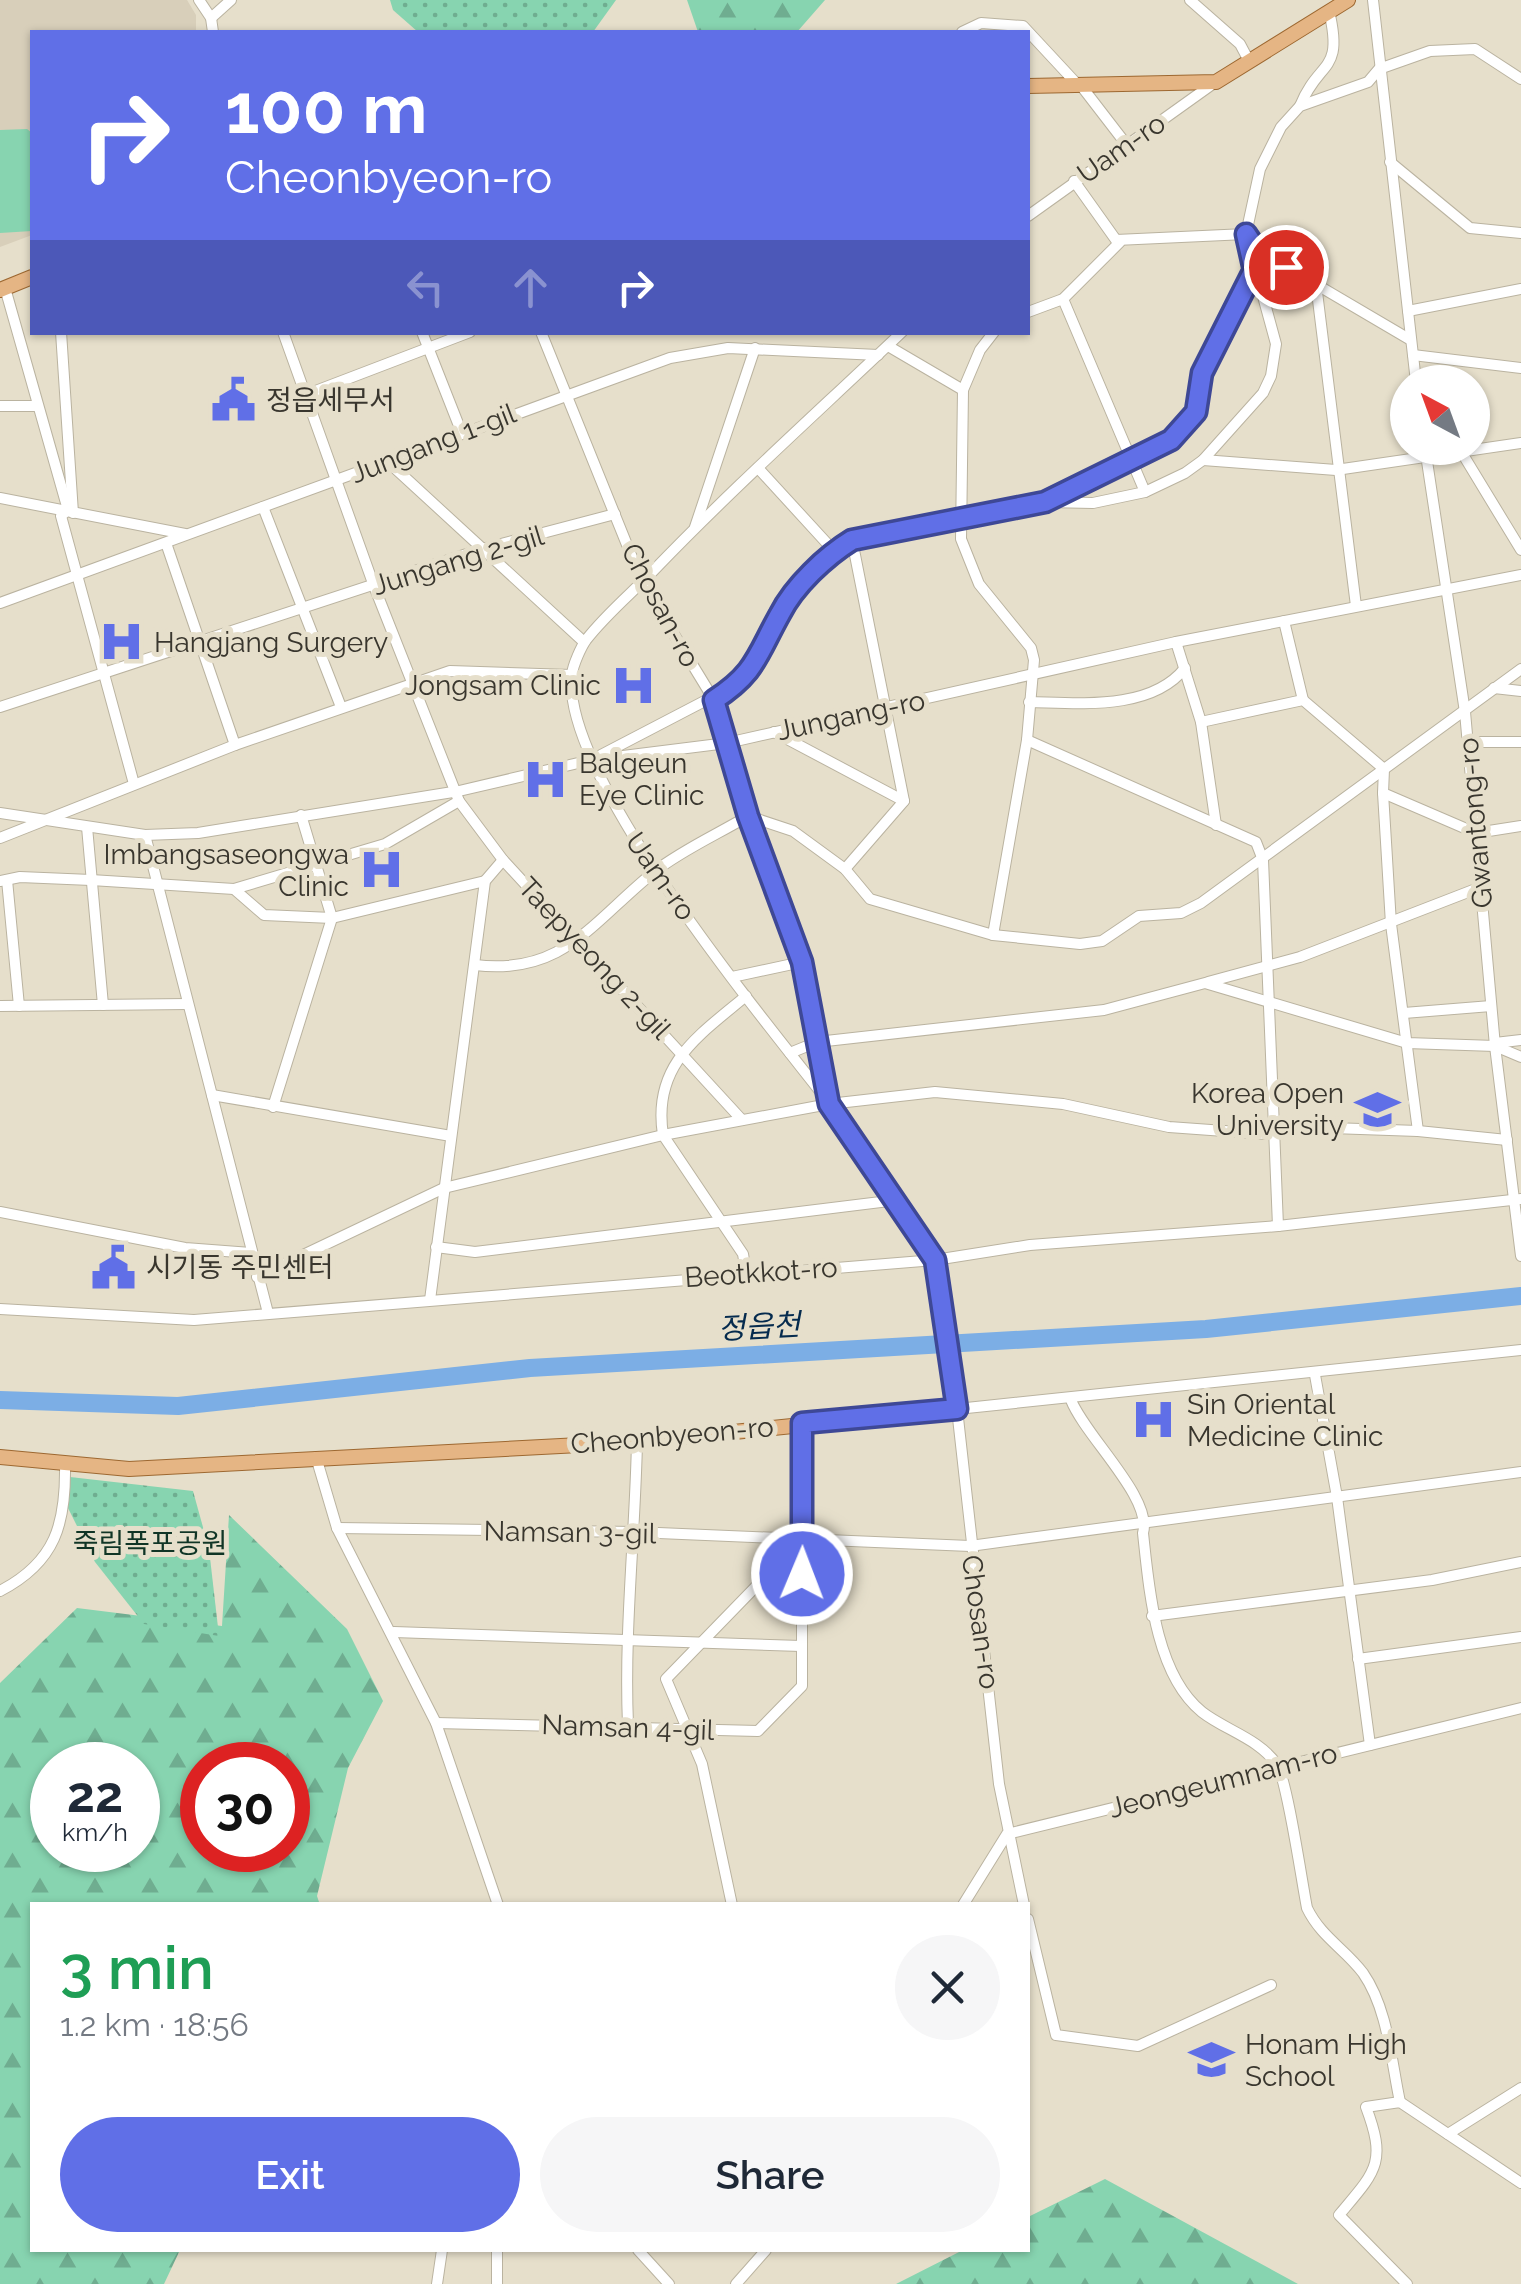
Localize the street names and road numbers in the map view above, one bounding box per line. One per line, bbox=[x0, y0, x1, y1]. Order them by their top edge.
street label: Uam-ro bbox=[1071, 106, 1172, 191]
street label: Jungang 1-gil bbox=[346, 397, 521, 490]
street label: Jungang 2-gil bbox=[369, 519, 548, 602]
street label: Chosan-ro bbox=[614, 538, 707, 673]
street label: Jungang-ro bbox=[774, 684, 928, 747]
street label: Gwantong-ro bbox=[1452, 736, 1499, 910]
street label: Uam-ro bbox=[618, 826, 703, 927]
street label: Taepyeong 2-gil bbox=[511, 871, 678, 1046]
street label: Beotkkot-ro bbox=[683, 1251, 839, 1294]
street label: Cheonbyeon-ro bbox=[569, 1410, 775, 1461]
street label: Namsan 3-gil bbox=[483, 1514, 657, 1551]
street label: Chosan-ro bbox=[955, 1553, 1006, 1691]
street label: Namsan 4-gil bbox=[541, 1708, 715, 1747]
street label: Jeongeumnam-ro bbox=[1106, 1736, 1341, 1825]

